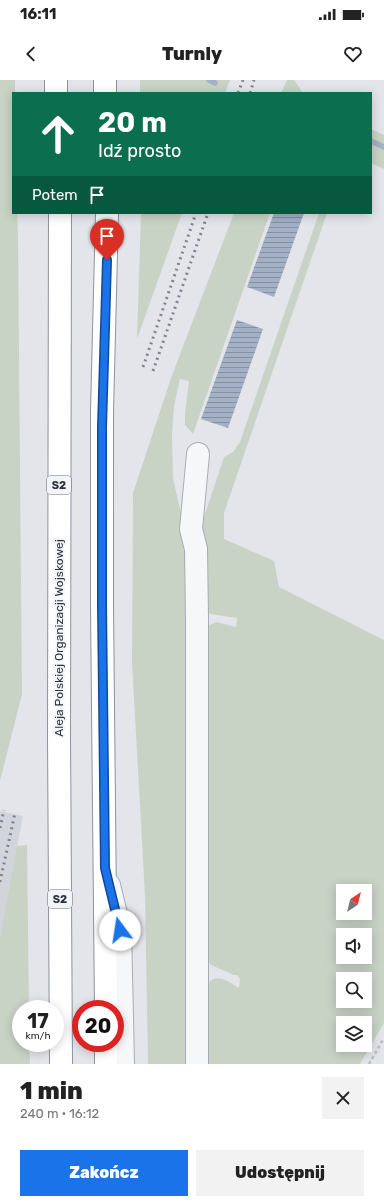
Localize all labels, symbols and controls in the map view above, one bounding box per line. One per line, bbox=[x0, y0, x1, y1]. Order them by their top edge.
text: 16:11 bbox=[20, 5, 57, 23]
icon: back bbox=[20, 43, 42, 65]
text: Turnly bbox=[162, 43, 222, 65]
icon: heart bbox=[342, 43, 364, 65]
text: 20 m bbox=[98, 106, 167, 139]
icon: ahead bbox=[32, 108, 84, 160]
text: Idź prosto bbox=[98, 140, 181, 162]
icon: arrive bbox=[86, 184, 108, 206]
text: Potem bbox=[32, 186, 78, 204]
pin bbox=[90, 219, 124, 260]
icon: arrive bbox=[96, 225, 118, 247]
road number: S2 bbox=[47, 476, 71, 494]
street label: Aleja Polskiej Organizacji Wojskowej bbox=[52, 539, 66, 737]
north arrow bbox=[336, 884, 372, 920]
map controls bbox=[336, 884, 372, 1052]
road number: S2 bbox=[48, 890, 72, 908]
position arrow bbox=[99, 909, 141, 951]
button: sound bbox=[336, 928, 372, 964]
button: search bbox=[336, 972, 372, 1008]
speed limit sign: 20 bbox=[72, 1000, 124, 1052]
text: 17 bbox=[27, 1009, 49, 1033]
button: layers bbox=[336, 1016, 372, 1052]
text: km/h bbox=[26, 1030, 50, 1042]
text: 1 min bbox=[20, 1077, 83, 1105]
button: close bbox=[322, 1077, 364, 1119]
text: 240 m · 16:12 bbox=[20, 1106, 99, 1121]
button: Zakończ bbox=[20, 1150, 188, 1196]
button: Udostępnij bbox=[196, 1150, 364, 1196]

